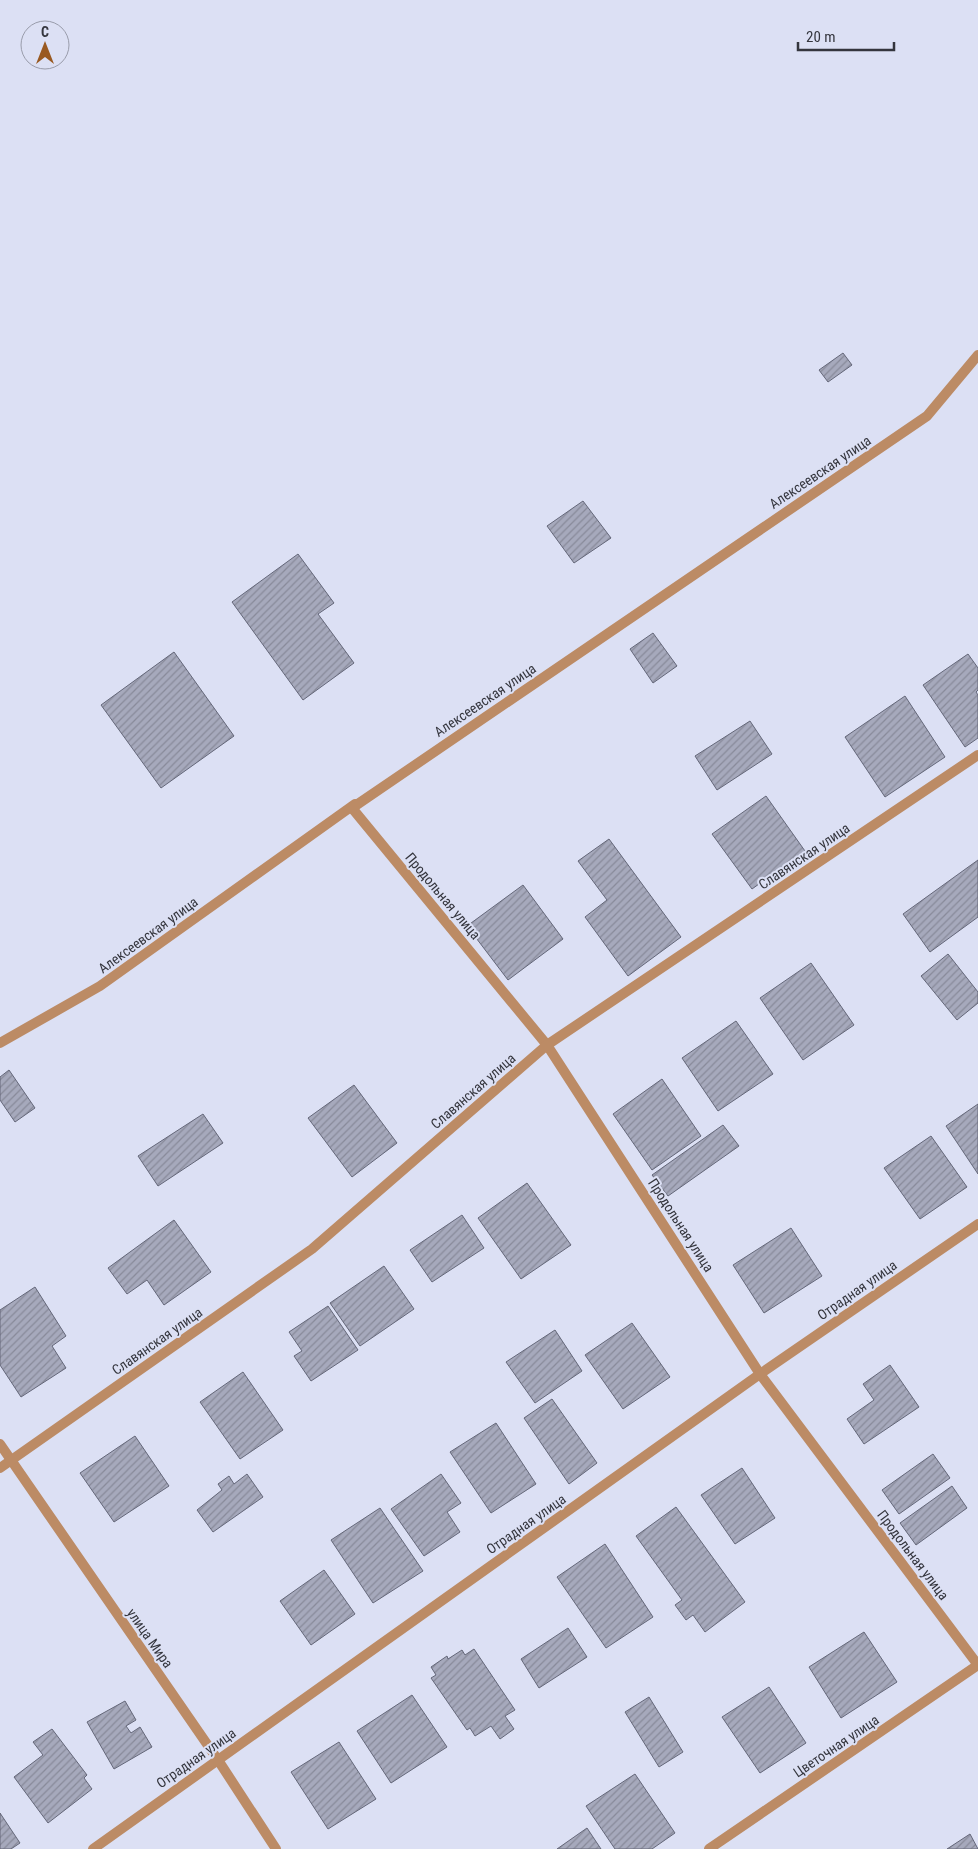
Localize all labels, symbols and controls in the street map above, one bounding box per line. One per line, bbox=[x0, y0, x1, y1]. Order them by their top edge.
north arrow bbox=[20, 20, 70, 70]
scale bar bbox=[798, 20, 894, 52]
text: С bbox=[41, 24, 49, 40]
text: 20 m bbox=[806, 28, 836, 46]
street label: Алексеевская улица bbox=[766, 432, 874, 512]
street label: Алексеевская улица bbox=[431, 660, 539, 740]
street label: Славянская улица bbox=[755, 820, 853, 892]
street label: Продольная улица bbox=[402, 849, 484, 943]
street label: Алексеевская улица bbox=[95, 894, 201, 976]
street label: Славянская улица bbox=[428, 1050, 518, 1132]
street label: Продольная улица bbox=[645, 1175, 717, 1275]
street label: Отрадная улица bbox=[814, 1257, 900, 1323]
street label: Славянская улица bbox=[109, 1304, 205, 1378]
street label: Отрадная улица bbox=[483, 1491, 569, 1557]
street label: Продольная улица bbox=[874, 1507, 952, 1603]
street label: улица Мира bbox=[124, 1605, 176, 1671]
street label: Цветочная улица bbox=[790, 1712, 882, 1780]
street label: Отрадная улица bbox=[153, 1725, 239, 1791]

